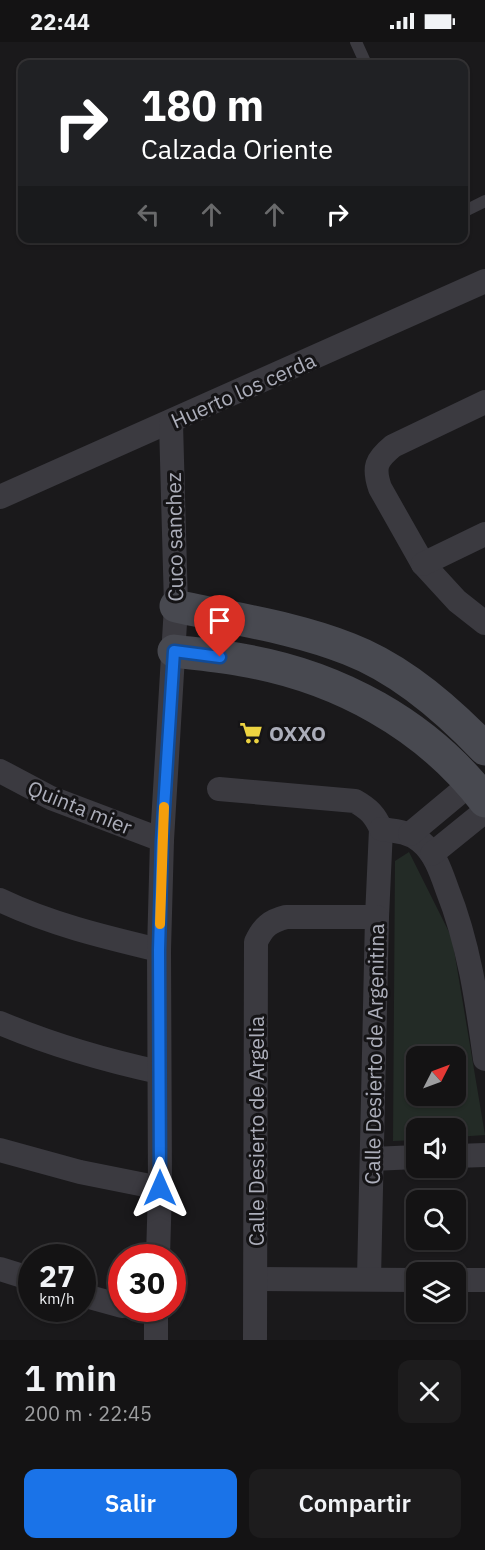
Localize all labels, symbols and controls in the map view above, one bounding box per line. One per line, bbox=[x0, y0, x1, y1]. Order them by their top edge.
text: 22:44 bbox=[30, 7, 90, 36]
text: 180 m bbox=[141, 78, 264, 133]
icon: right bbox=[42, 84, 120, 162]
text: Calzada Oriente bbox=[141, 131, 333, 166]
icon: left bbox=[132, 198, 165, 231]
icon: ahead bbox=[195, 198, 228, 231]
icon: ahead bbox=[258, 198, 291, 231]
icon: right bbox=[321, 198, 354, 231]
street label: Huerto los cerda bbox=[166, 346, 320, 434]
street label: Cuco sanchez bbox=[159, 472, 189, 602]
pin bbox=[194, 595, 245, 657]
icon: arrive bbox=[203, 604, 236, 637]
place label: OXXO bbox=[269, 719, 326, 747]
supermarket icon: OXXO bbox=[238, 720, 264, 746]
street label: Quinta mier bbox=[24, 773, 137, 841]
street label: Calle Desierto de Argenitina bbox=[358, 923, 390, 1185]
street label: Calle Desierto de Argelia bbox=[242, 1016, 270, 1246]
north arrow bbox=[406, 1046, 466, 1106]
map controls bbox=[406, 1046, 466, 1322]
button: sound bbox=[406, 1118, 466, 1178]
position arrow bbox=[128, 1156, 192, 1220]
button: search bbox=[406, 1190, 466, 1250]
speed limit sign: 30 bbox=[108, 1244, 186, 1322]
text: 27 bbox=[39, 1256, 75, 1295]
button: layers bbox=[406, 1262, 466, 1322]
text: km/h bbox=[39, 1289, 75, 1308]
text: 1 min bbox=[24, 1354, 117, 1401]
button: close bbox=[398, 1360, 461, 1423]
text: 200 m · 22:45 bbox=[24, 1400, 152, 1427]
button: Salir bbox=[24, 1469, 237, 1538]
button: Compartir bbox=[249, 1469, 461, 1538]

